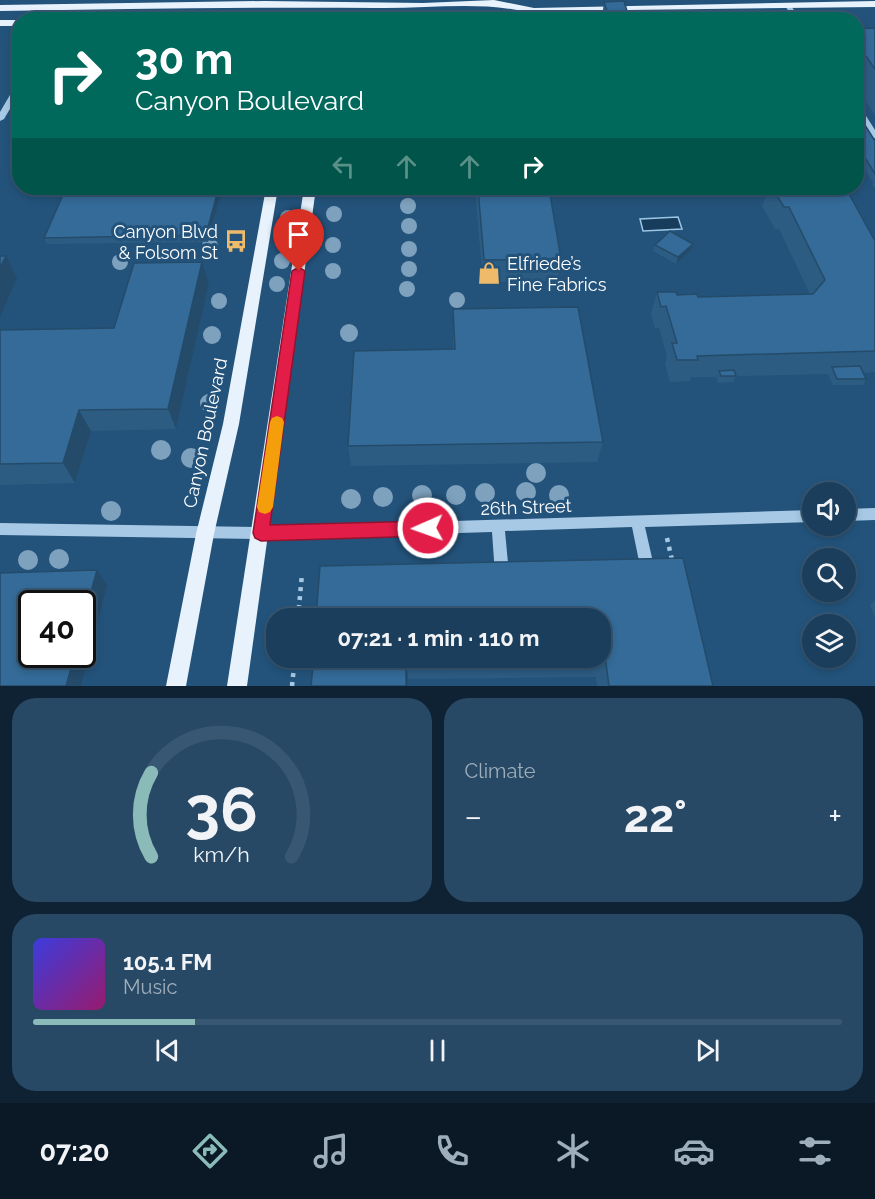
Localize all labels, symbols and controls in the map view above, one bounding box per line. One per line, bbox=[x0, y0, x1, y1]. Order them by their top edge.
text: 30 m bbox=[135, 35, 233, 84]
icon: right bbox=[36, 36, 114, 114]
text: Canyon Boulevard bbox=[135, 85, 364, 116]
icon: left bbox=[327, 150, 360, 183]
icon: ahead bbox=[390, 150, 423, 183]
icon: ahead bbox=[453, 150, 486, 183]
icon: right bbox=[516, 150, 549, 183]
pin bbox=[273, 209, 324, 271]
icon: arrive bbox=[282, 218, 315, 251]
place label: Canyon Blvd & Folsom St bbox=[113, 221, 218, 263]
bus stop icon: Canyon Blvd & Folsom St bbox=[223, 228, 249, 254]
place label: Elfriede’s Fine Fabrics bbox=[507, 253, 607, 295]
shop icon: Elfriede’s Fine Fabrics bbox=[476, 260, 502, 286]
street label: Canyon Boulevard bbox=[179, 356, 231, 510]
map controls bbox=[802, 482, 856, 668]
button: sound bbox=[802, 482, 856, 536]
street label: 26th Street bbox=[480, 495, 572, 519]
position arrow bbox=[396, 496, 460, 560]
button: search bbox=[802, 548, 856, 602]
speed limit sign: 40 bbox=[18, 590, 96, 668]
button: layers bbox=[802, 614, 856, 668]
text: 07:21 · 1 min · 110 m bbox=[337, 625, 540, 651]
text: Climate bbox=[465, 759, 536, 783]
text: 36 bbox=[185, 772, 258, 846]
text: 22° bbox=[624, 790, 687, 843]
text: − bbox=[465, 797, 482, 836]
text: + bbox=[828, 797, 842, 836]
text: km/h bbox=[193, 842, 250, 867]
text: 105.1 FM bbox=[123, 949, 212, 975]
text: Music bbox=[123, 975, 177, 999]
icon: previous bbox=[151, 1034, 184, 1067]
icon: pause bbox=[421, 1034, 454, 1067]
icon: next bbox=[691, 1034, 724, 1067]
icon: directions bbox=[189, 1130, 231, 1172]
icon: music bbox=[310, 1130, 352, 1172]
icon: phone bbox=[431, 1130, 473, 1172]
icon: climate bbox=[552, 1130, 594, 1172]
icon: car bbox=[673, 1130, 715, 1172]
icon: filters bbox=[794, 1130, 836, 1172]
text: 07:20 bbox=[39, 1136, 110, 1167]

